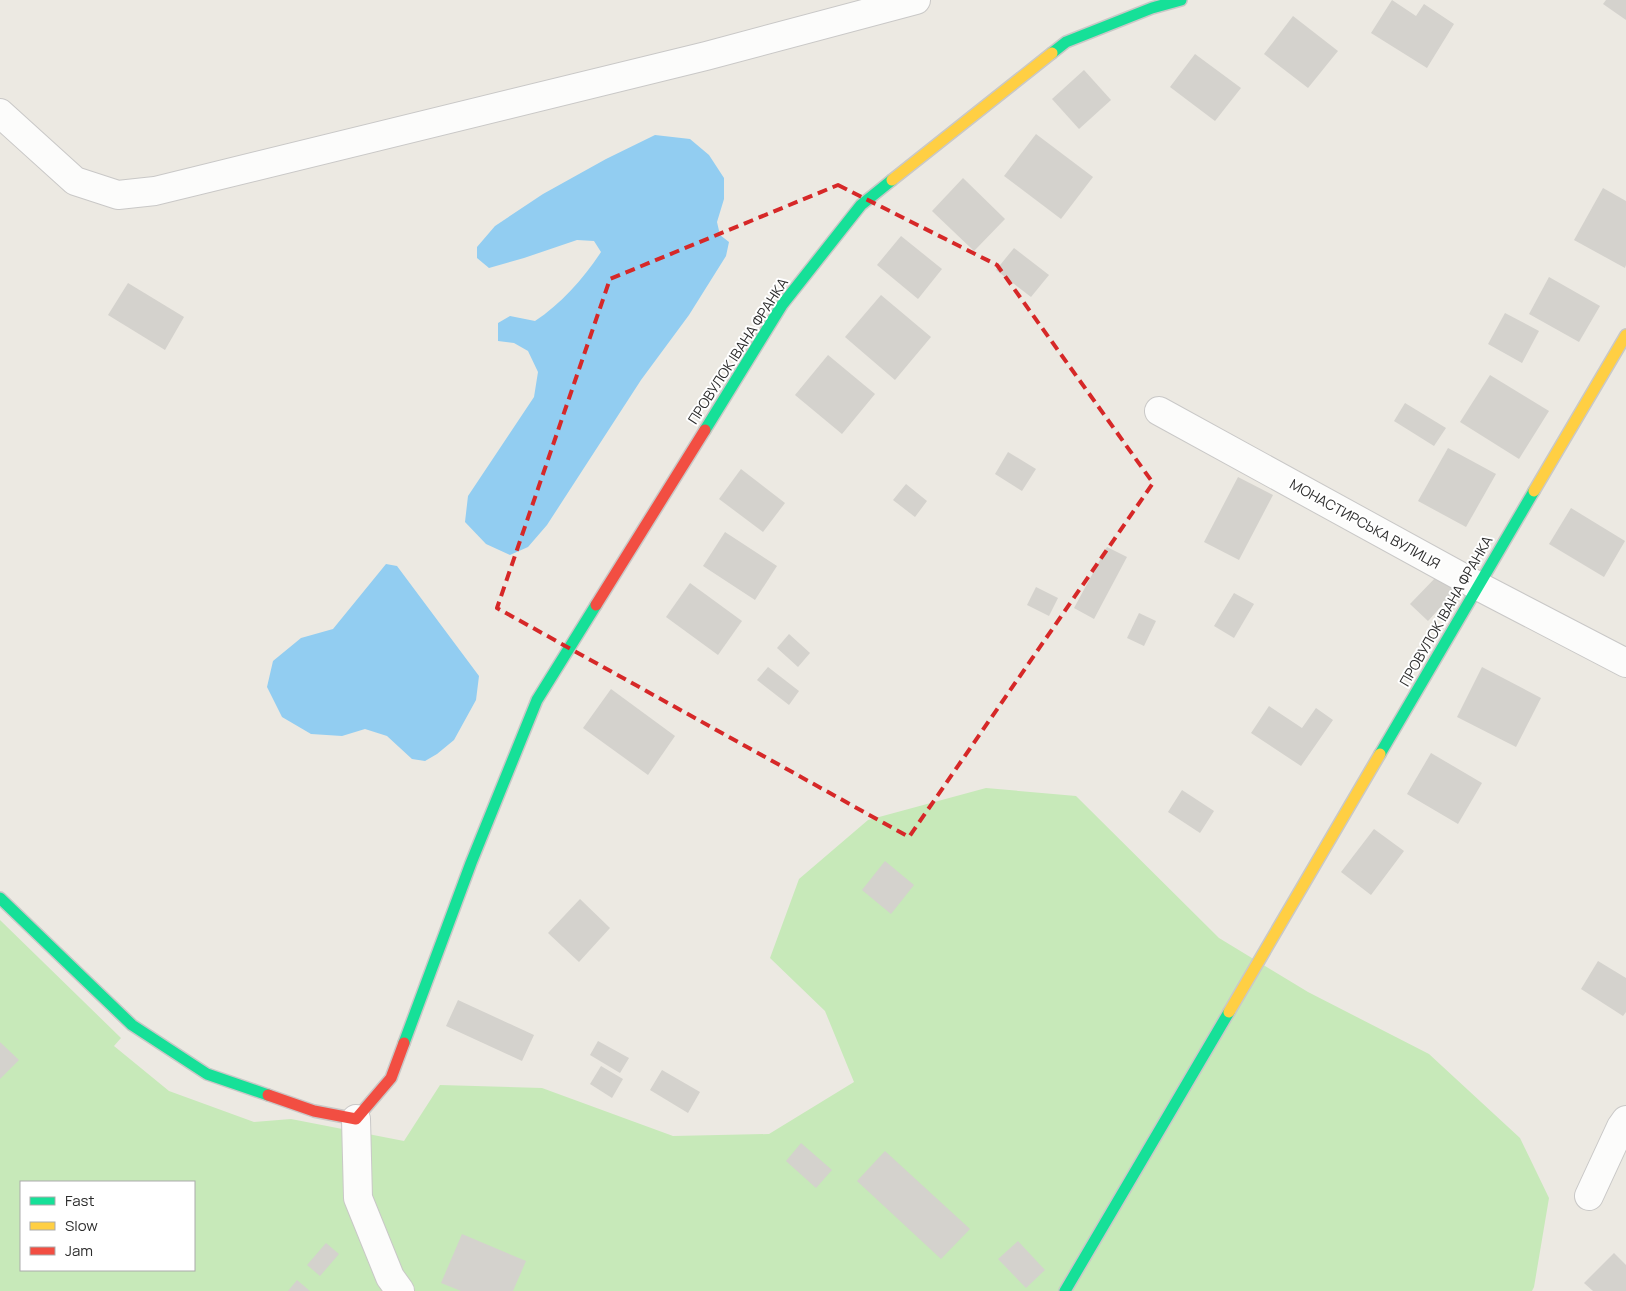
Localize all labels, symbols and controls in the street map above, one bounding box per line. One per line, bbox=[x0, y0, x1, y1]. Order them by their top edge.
street label: ПРОВУЛОК ІВАНА ФРАНКА bbox=[683, 274, 792, 427]
street label: МОНАСТИРСЬКА ВУЛИЦЯ bbox=[1287, 474, 1444, 573]
street label: ПРОВУЛОК ІВАНА ФРАНКА bbox=[1395, 532, 1497, 689]
legend bbox=[20, 1181, 195, 1271]
text: Fast bbox=[65, 1190, 94, 1211]
text: Slow bbox=[65, 1215, 98, 1236]
text: Jam bbox=[65, 1240, 93, 1261]

